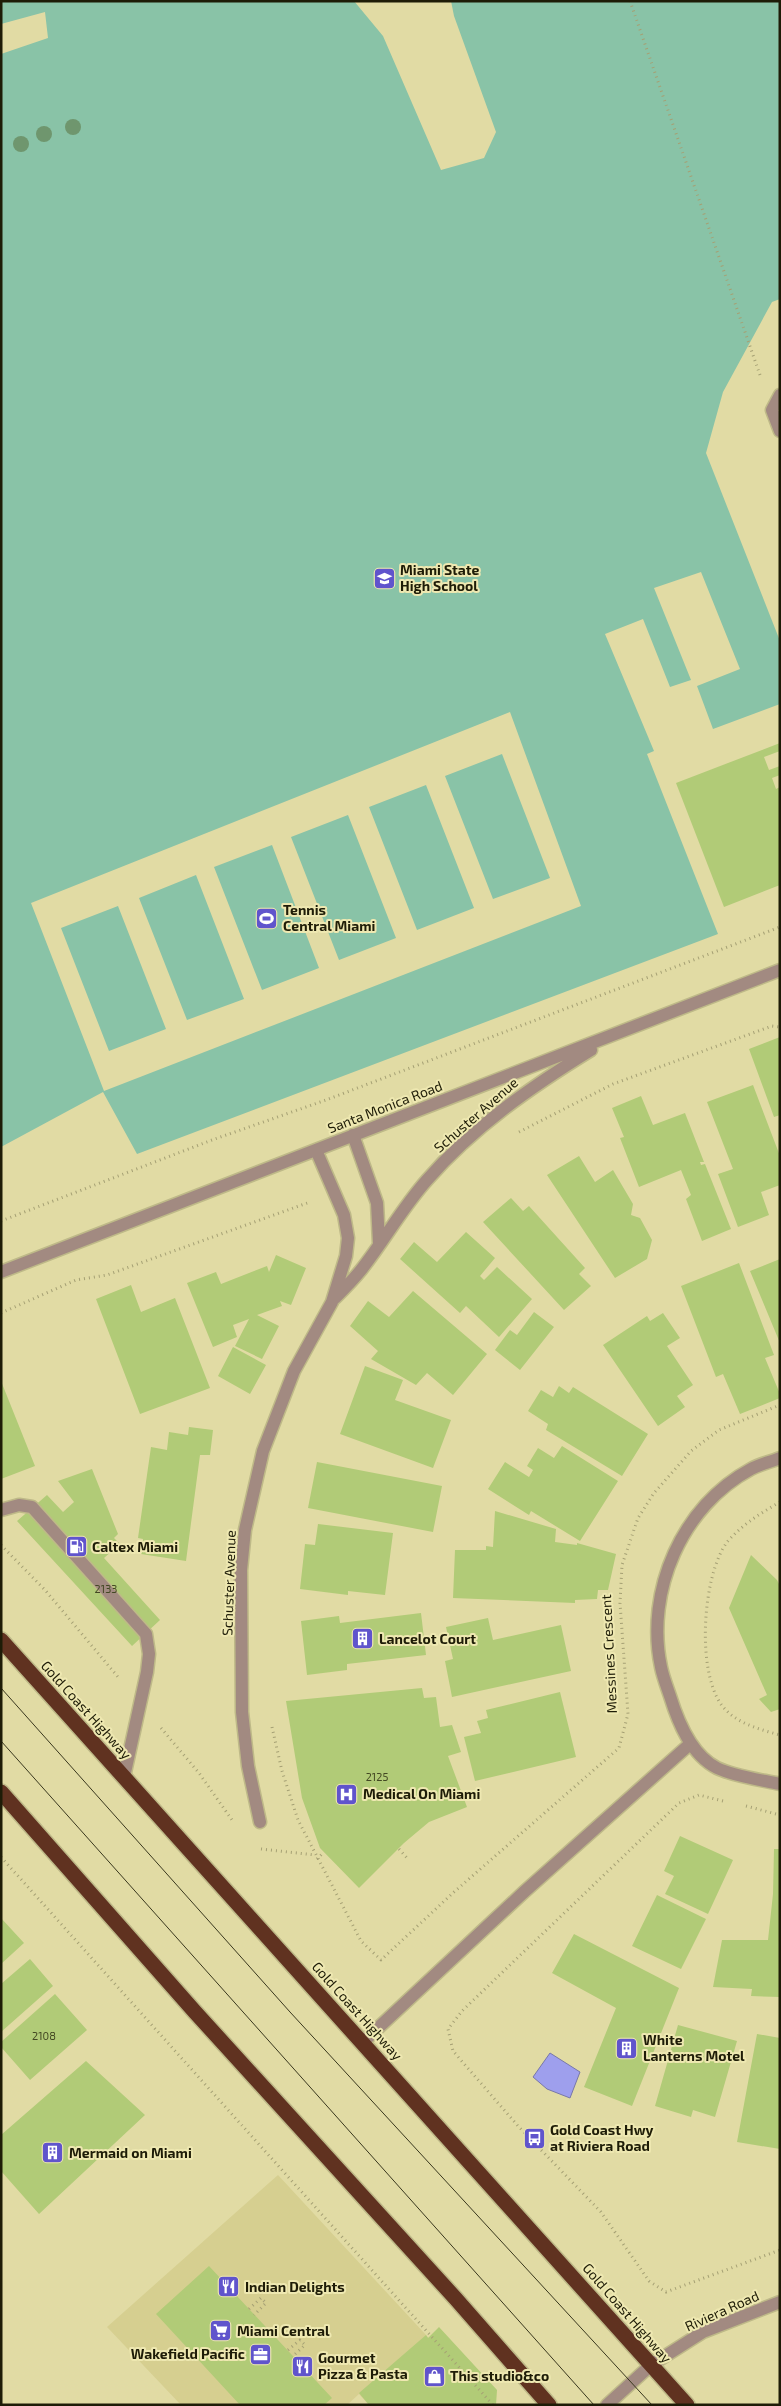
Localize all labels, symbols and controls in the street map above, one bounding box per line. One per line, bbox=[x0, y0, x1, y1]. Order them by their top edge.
place label: Miami State High School bbox=[400, 561, 479, 594]
school or university icon: Miami State High School bbox=[372, 566, 396, 590]
place label: Tennis Central Miami bbox=[283, 901, 375, 934]
sports icon: Tennis Central Miami bbox=[255, 906, 279, 930]
street label: Schuster Avenue bbox=[430, 1073, 521, 1156]
street label: Santa Monica Road bbox=[325, 1077, 445, 1136]
street label: Schuster Avenue bbox=[218, 1530, 239, 1636]
fuel station icon: Caltex Miami bbox=[64, 1535, 88, 1559]
place label: Caltex Miami bbox=[92, 1538, 178, 1555]
house number: 2133 bbox=[95, 1582, 117, 1595]
street label: Messines Crescent bbox=[597, 1594, 620, 1714]
building icon: Lancelot Court bbox=[351, 1627, 375, 1651]
place label: Lancelot Court bbox=[379, 1630, 476, 1647]
street label: Gold Coast Highway bbox=[38, 1657, 135, 1763]
house number: 2125 bbox=[366, 1770, 388, 1783]
hospital icon: Medical On Miami bbox=[335, 1782, 359, 1806]
place label: Medical On Miami bbox=[363, 1785, 480, 1802]
street label: Gold Coast Highway bbox=[309, 1958, 406, 2064]
house number: 2108 bbox=[32, 2029, 56, 2042]
place label: White Lanterns Motel bbox=[643, 2031, 745, 2064]
building icon: White Lanterns Motel bbox=[615, 2036, 639, 2060]
place label: Gold Coast Hwy at Riviera Road bbox=[550, 2121, 654, 2154]
bus stop icon: Gold Coast Hwy at Riviera Road bbox=[522, 2126, 546, 2150]
building icon: Mermaid on Miami bbox=[41, 2141, 65, 2165]
place label: Mermaid on Miami bbox=[69, 2144, 192, 2161]
street label: Gold Coast Highway bbox=[579, 2259, 676, 2366]
restaurant icon: Indian Delights bbox=[217, 2275, 241, 2299]
place label: Indian Delights bbox=[245, 2278, 345, 2295]
street label: Riviera Road bbox=[682, 2287, 761, 2334]
supermarket icon: Miami Central bbox=[209, 2319, 233, 2343]
place label: Miami Central bbox=[237, 2322, 330, 2339]
office icon: Wakefield Pacific bbox=[249, 2342, 273, 2366]
place label: Wakefield Pacific bbox=[131, 2345, 245, 2362]
place label: Gourmet Pizza & Pasta bbox=[318, 2349, 408, 2382]
restaurant icon: Gourmet Pizza & Pasta bbox=[290, 2354, 314, 2378]
shop icon: This studio&co bbox=[422, 2364, 446, 2388]
place label: This studio&co bbox=[450, 2367, 549, 2384]

